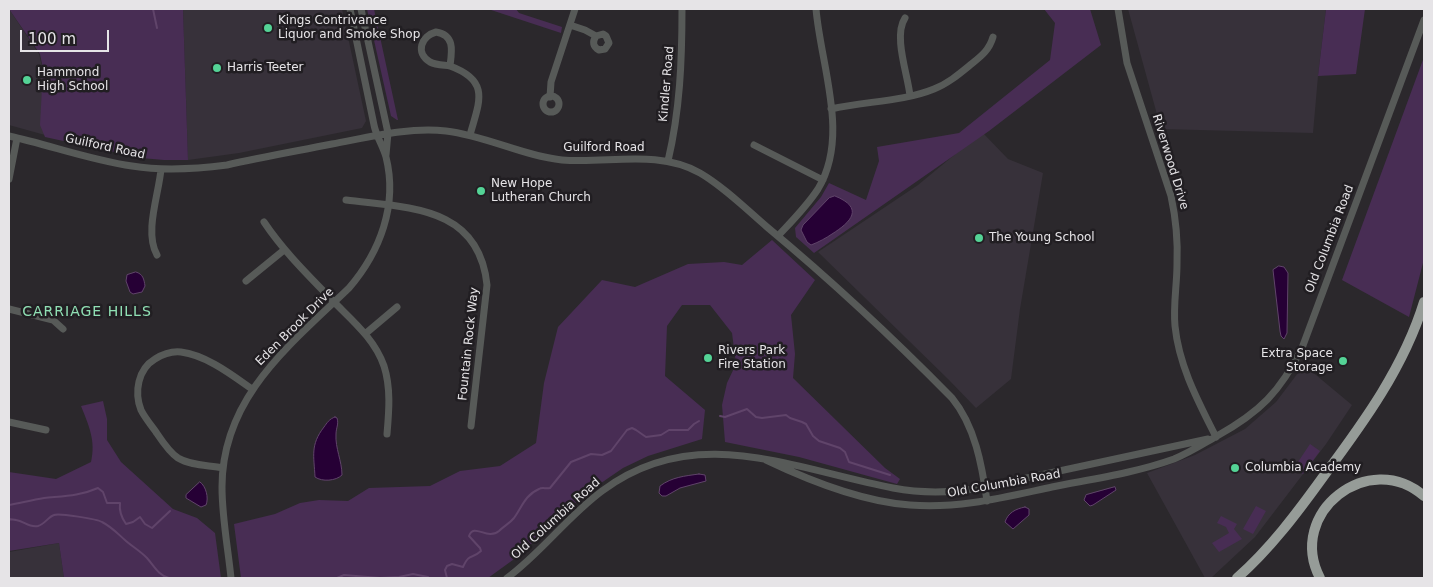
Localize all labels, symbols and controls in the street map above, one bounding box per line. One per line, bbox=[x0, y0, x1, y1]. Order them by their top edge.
place label: Kings Contrivance Liquor and Smoke Shop bbox=[278, 14, 420, 42]
scale bar bbox=[22, 20, 111, 52]
marker: Kings Contrivance Liquor and Smoke Shop bbox=[262, 22, 274, 34]
text: 100 m bbox=[28, 30, 76, 48]
street label: Kindler Road bbox=[657, 46, 677, 122]
place label: Harris Teeter bbox=[227, 61, 304, 75]
marker: Harris Teeter bbox=[211, 62, 223, 74]
place label: Hammond High School bbox=[37, 66, 108, 94]
marker: Hammond High School bbox=[21, 74, 33, 86]
street label: Riverwood Drive bbox=[1149, 113, 1191, 211]
street label: Guilford Road bbox=[64, 131, 146, 163]
street label: Guilford Road bbox=[563, 141, 645, 155]
place label: New Hope Lutheran Church bbox=[491, 177, 591, 205]
street label: Old Columbia Road bbox=[1303, 183, 1357, 295]
marker: New Hope Lutheran Church bbox=[475, 185, 487, 197]
place label: The Young School bbox=[989, 231, 1095, 245]
marker: The Young School bbox=[973, 232, 985, 244]
street label: Eden Brook Drive bbox=[253, 285, 337, 369]
street label: Fountain Rock Way bbox=[456, 287, 482, 401]
district label: CARRIAGE HILLS bbox=[20, 304, 154, 320]
place label: Rivers Park Fire Station bbox=[718, 344, 786, 372]
place label: Extra Space Storage bbox=[1261, 347, 1333, 375]
marker: Rivers Park Fire Station bbox=[702, 352, 714, 364]
marker: Extra Space Storage bbox=[1337, 355, 1349, 367]
place label: Columbia Academy bbox=[1245, 461, 1361, 475]
marker: Columbia Academy bbox=[1229, 462, 1241, 474]
street label: Old Columbia Road bbox=[946, 467, 1062, 501]
street label: Old Columbia Road bbox=[509, 475, 603, 563]

